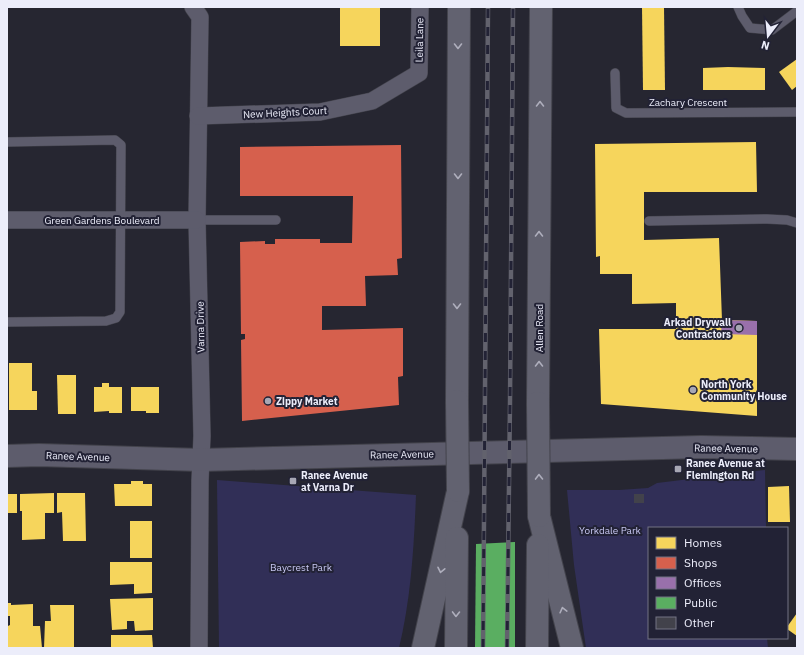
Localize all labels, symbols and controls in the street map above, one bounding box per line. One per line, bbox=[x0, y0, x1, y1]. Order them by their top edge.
north arrow bbox=[748, 16, 788, 56]
street label: Leila Lane bbox=[413, 17, 426, 63]
text: N bbox=[759, 38, 771, 53]
one-way arrow bbox=[454, 43, 462, 49]
street label: Zachary Crescent bbox=[649, 96, 728, 109]
one-way arrow bbox=[536, 101, 544, 107]
street label: New Heights Court bbox=[243, 104, 328, 121]
one-way arrow bbox=[454, 173, 462, 179]
street label: Green Gardens Boulevard bbox=[44, 214, 160, 227]
one-way arrow bbox=[535, 231, 543, 237]
street label: Varna Drive bbox=[194, 301, 207, 353]
one-way arrow bbox=[453, 303, 461, 309]
street label: Allen Road bbox=[533, 304, 546, 352]
place label: Arkad Drywall Contractors bbox=[664, 316, 731, 341]
marker: Arkad Drywall Contractors bbox=[734, 323, 744, 333]
one-way arrow bbox=[535, 361, 543, 367]
place label: North York Community House bbox=[701, 378, 787, 403]
marker: North York Community House bbox=[688, 385, 698, 395]
place label: Zippy Market bbox=[276, 395, 338, 408]
marker: Zippy Market bbox=[263, 396, 273, 406]
street label: Ranee Avenue bbox=[694, 441, 759, 456]
street label: Ranee Avenue bbox=[370, 447, 435, 462]
street label: Ranee Avenue bbox=[46, 449, 111, 464]
place label: Ranee Avenue at Flemington Rd bbox=[686, 457, 765, 482]
marker: Ranee Avenue at Flemington Rd bbox=[673, 464, 683, 474]
place label: Ranee Avenue at Varna Dr bbox=[301, 469, 368, 494]
one-way arrow bbox=[534, 474, 543, 480]
marker: Ranee Avenue at Varna Dr bbox=[288, 476, 298, 486]
park label: Yorkdale Park bbox=[579, 524, 642, 537]
legend bbox=[648, 527, 788, 639]
text: Homes bbox=[684, 535, 722, 550]
text: Shops bbox=[684, 555, 717, 570]
park label: Baycrest Park bbox=[270, 561, 333, 574]
one-way arrow bbox=[437, 567, 445, 573]
text: Offices bbox=[684, 575, 722, 590]
text: Public bbox=[684, 595, 717, 610]
one-way arrow bbox=[559, 607, 567, 613]
one-way arrow bbox=[452, 611, 460, 617]
text: Other bbox=[684, 615, 715, 630]

